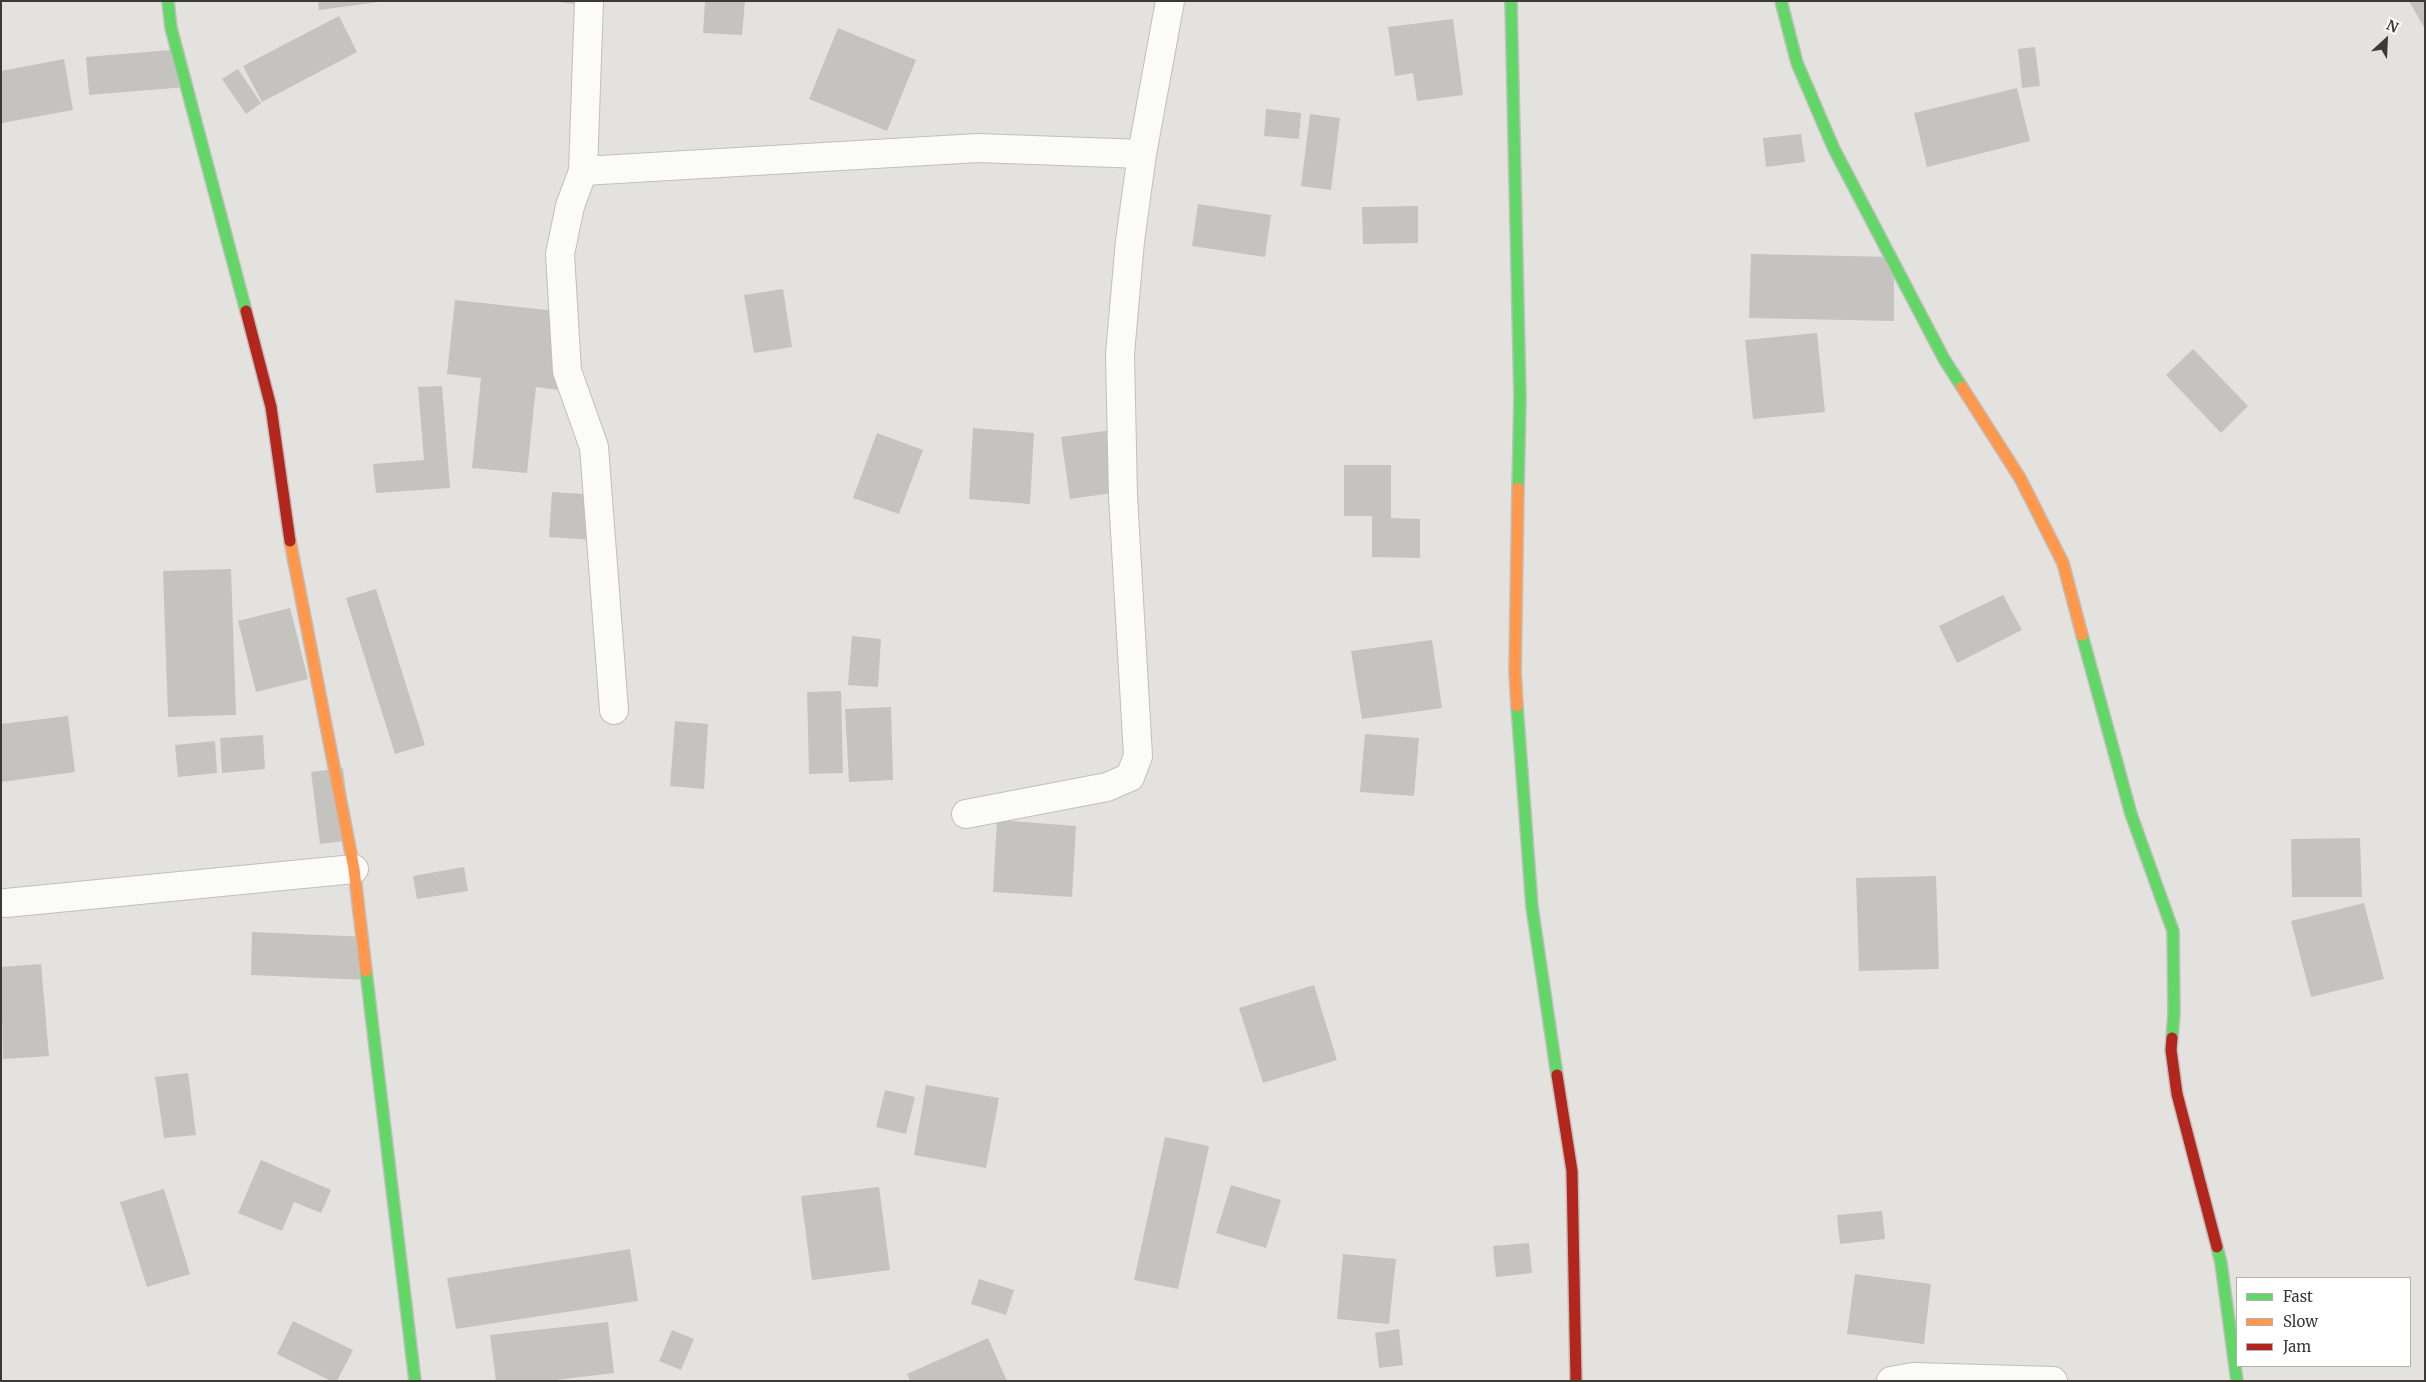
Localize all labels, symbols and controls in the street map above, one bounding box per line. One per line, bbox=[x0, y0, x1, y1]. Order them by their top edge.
north arrow bbox=[2361, 15, 2411, 65]
text: N bbox=[2384, 16, 2401, 37]
legend bbox=[2236, 1277, 2411, 1367]
text: Fast bbox=[2283, 1287, 2313, 1306]
text: Slow bbox=[2283, 1312, 2318, 1331]
text: Jam bbox=[2283, 1337, 2311, 1356]

